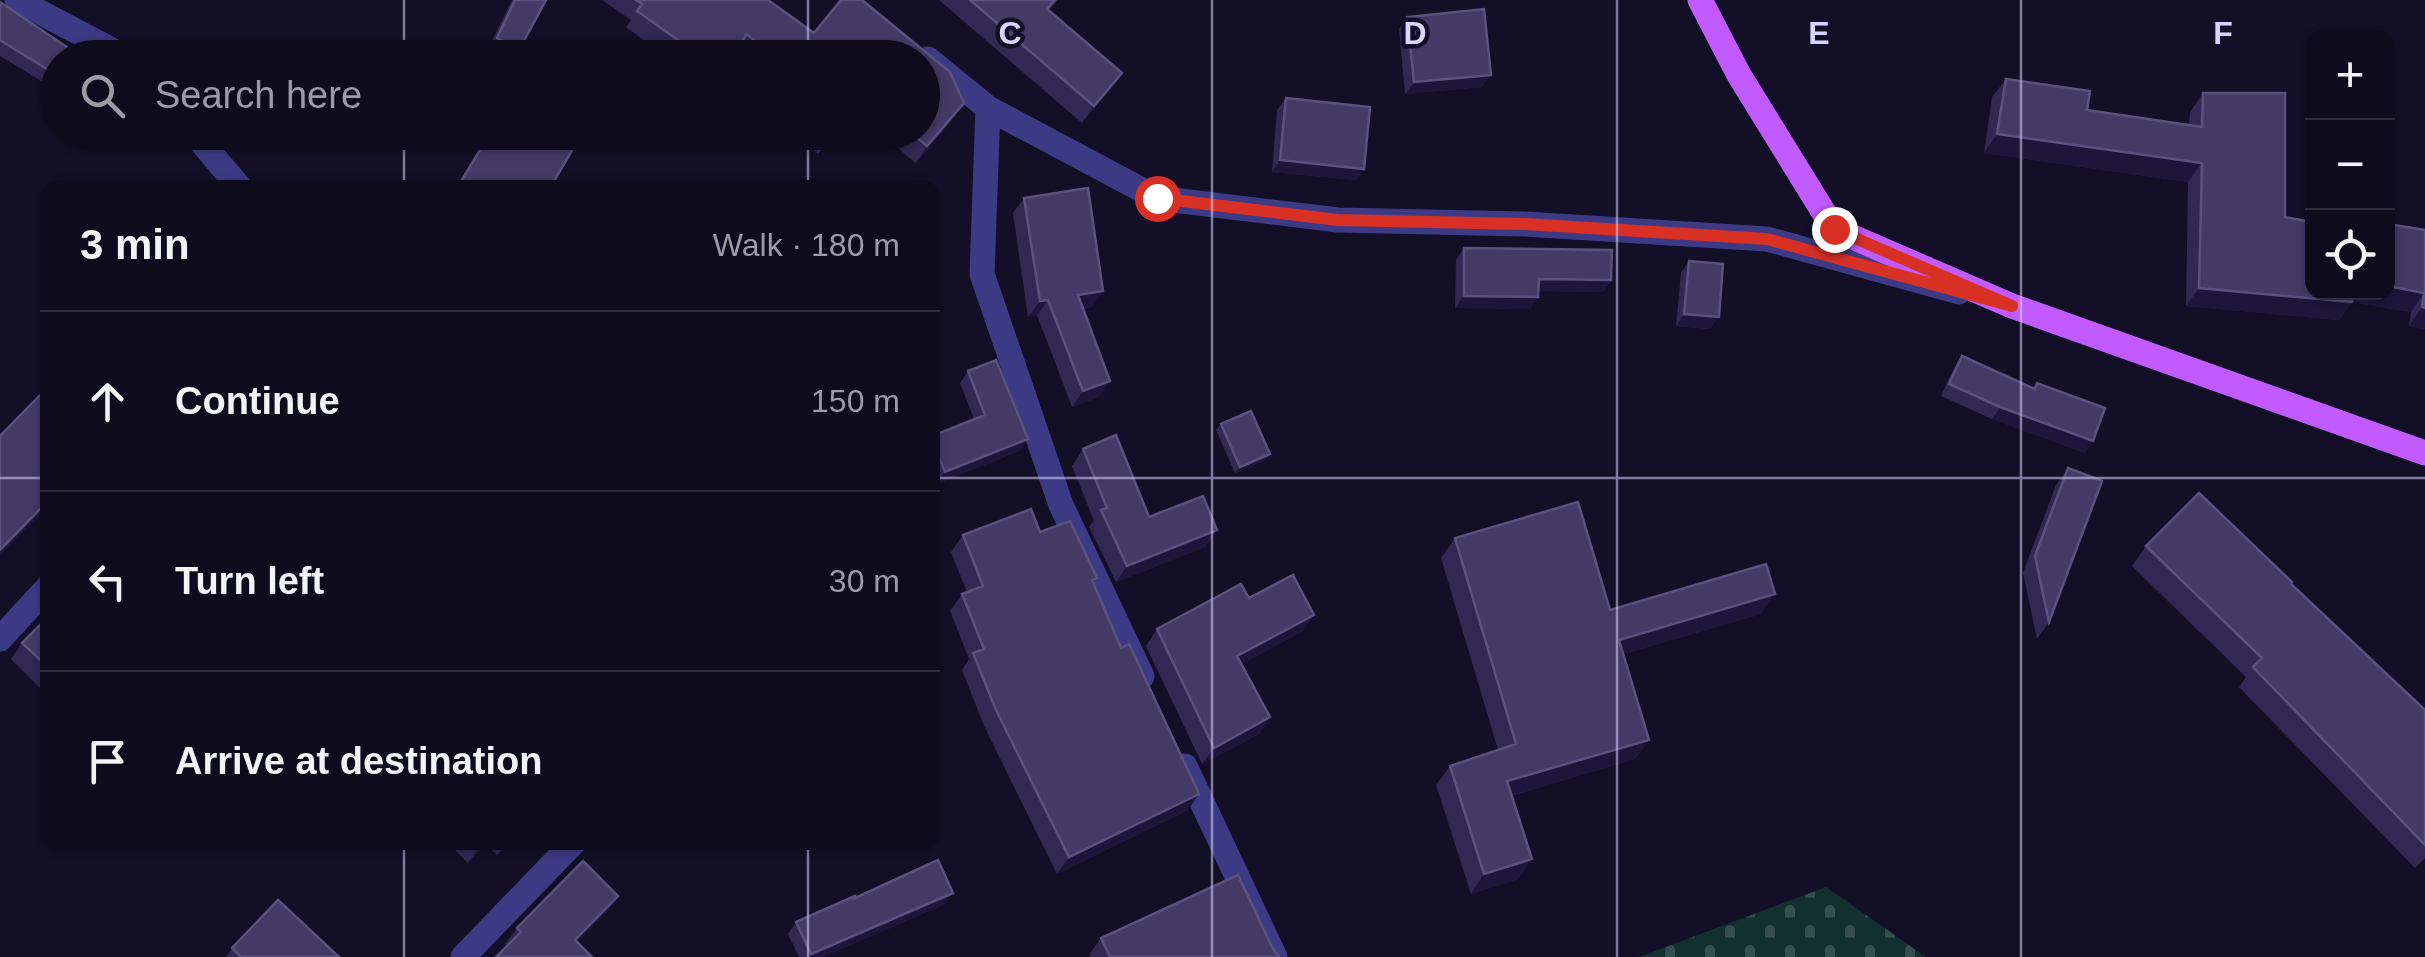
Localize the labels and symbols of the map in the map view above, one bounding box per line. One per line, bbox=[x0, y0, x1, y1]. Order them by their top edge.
text: C bbox=[998, 15, 1022, 51]
text: D bbox=[1403, 15, 1427, 51]
text: E bbox=[1808, 15, 1830, 51]
text: F bbox=[2213, 15, 2233, 51]
route start bbox=[1135, 176, 1181, 222]
route end bbox=[1812, 207, 1858, 253]

